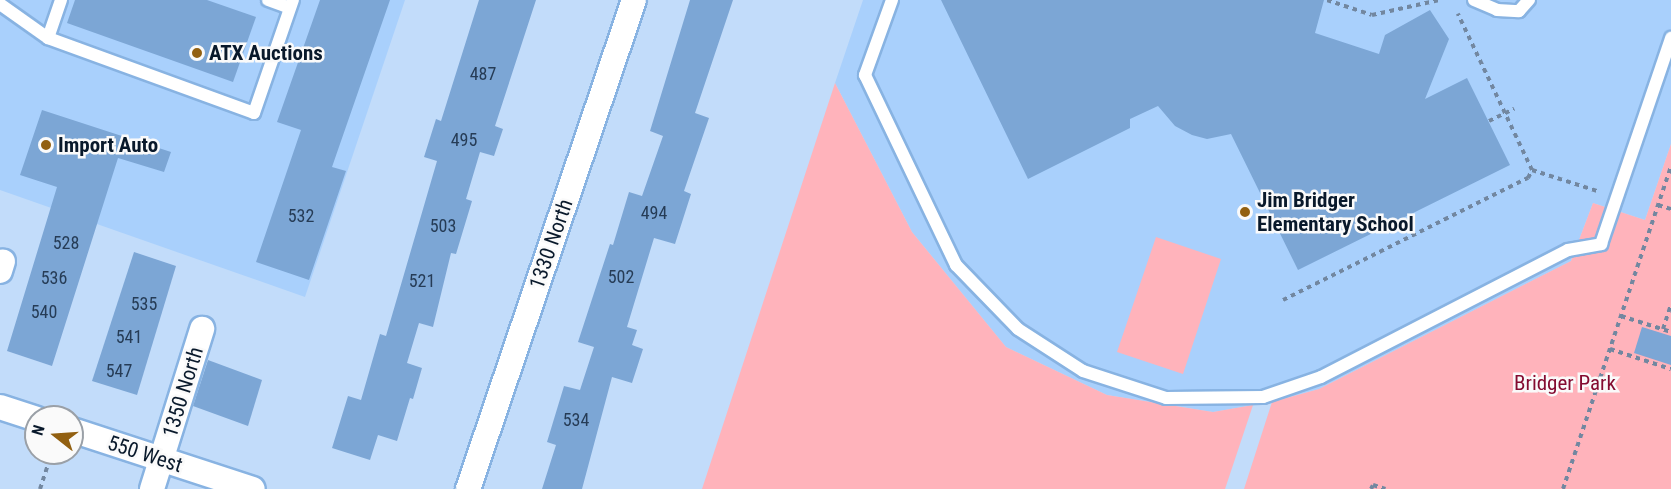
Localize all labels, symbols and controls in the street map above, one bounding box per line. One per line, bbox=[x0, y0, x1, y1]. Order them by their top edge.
place label: ATX Auctions bbox=[209, 40, 323, 66]
marker: ATX Auctions bbox=[190, 46, 204, 60]
house number: 487 bbox=[470, 63, 496, 85]
house number: 495 bbox=[451, 129, 477, 151]
place label: Import Auto bbox=[58, 132, 158, 158]
marker: Import Auto bbox=[39, 138, 53, 152]
place label: Jim Bridger Elementary School bbox=[1257, 187, 1414, 237]
street label: 1330 North bbox=[524, 196, 578, 292]
house number: 494 bbox=[641, 202, 667, 224]
house number: 532 bbox=[288, 205, 314, 227]
marker: Jim Bridger Elementary School bbox=[1238, 205, 1252, 219]
house number: 503 bbox=[430, 215, 456, 237]
house number: 528 bbox=[53, 232, 79, 254]
house number: 502 bbox=[608, 266, 634, 288]
house number: 536 bbox=[41, 267, 67, 289]
house number: 521 bbox=[409, 270, 435, 292]
house number: 535 bbox=[131, 293, 157, 315]
house number: 540 bbox=[31, 301, 57, 323]
house number: 541 bbox=[116, 326, 142, 348]
street label: 1350 North bbox=[157, 344, 209, 440]
house number: 547 bbox=[106, 360, 132, 382]
park label: Bridger Park bbox=[1514, 370, 1616, 396]
north arrow bbox=[24, 405, 84, 465]
house number: 534 bbox=[563, 409, 589, 431]
text: N bbox=[28, 423, 49, 438]
street label: 550 West bbox=[104, 430, 186, 478]

